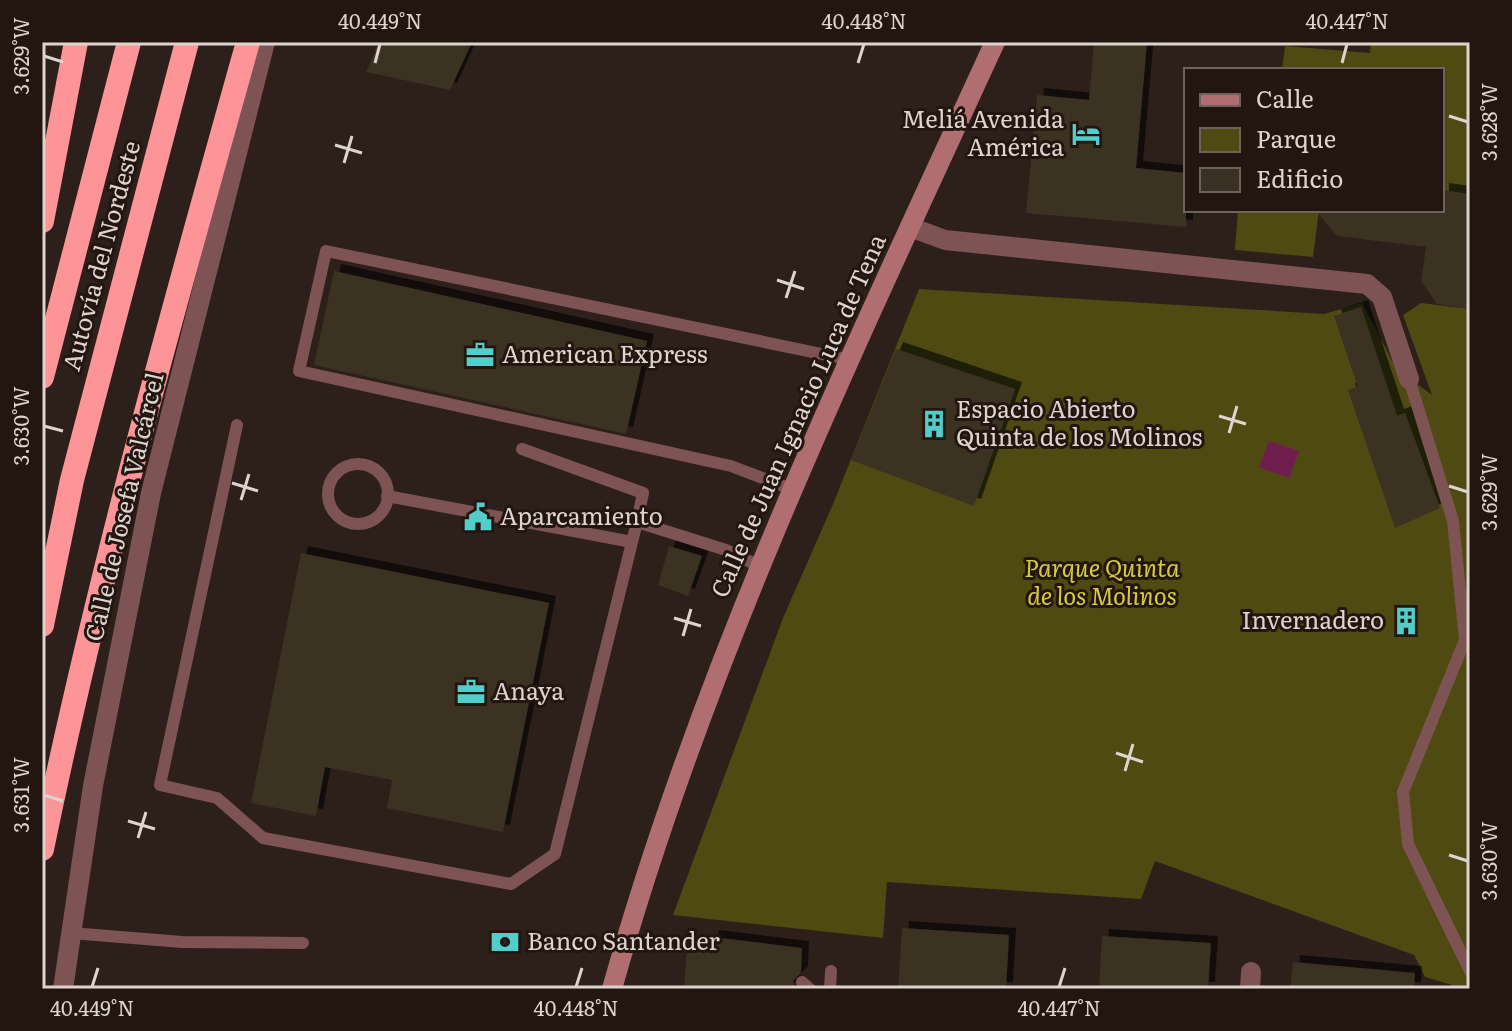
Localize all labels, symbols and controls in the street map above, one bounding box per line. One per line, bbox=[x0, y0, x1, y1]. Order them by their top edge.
text: 40.449°N bbox=[338, 5, 422, 35]
text: 40.448°N bbox=[822, 5, 906, 35]
text: 40.447°N bbox=[1305, 5, 1389, 35]
text: 3.629°W bbox=[5, 17, 35, 95]
legend bbox=[1184, 68, 1444, 212]
text: Calle bbox=[1256, 80, 1314, 115]
text: 3.628°W bbox=[1473, 83, 1503, 161]
place label: Meliá Avenida América bbox=[902, 100, 1064, 163]
hotel icon: Meliá Avenida América bbox=[1071, 119, 1101, 149]
text: Parque bbox=[1256, 120, 1336, 155]
street label: Autovía del Nordeste bbox=[52, 136, 147, 374]
text: Edificio bbox=[1256, 160, 1343, 195]
street label: Calle de Juan Ignacio Luca de Tena bbox=[700, 228, 893, 602]
place label: American Express bbox=[502, 335, 708, 370]
office icon: American Express bbox=[465, 340, 495, 370]
street label: Calle de Josefa Valcárcel bbox=[75, 369, 171, 644]
text: 3.630°W bbox=[5, 386, 35, 466]
place label: Espacio Abierto Quinta de los Molinos bbox=[956, 390, 1202, 453]
building icon: Espacio Abierto Quinta de los Molinos bbox=[919, 409, 949, 439]
text: 3.629°W bbox=[1473, 453, 1503, 531]
place label: Aparcamiento bbox=[500, 497, 663, 532]
public building icon: Aparcamiento bbox=[463, 502, 493, 532]
park label: Parque Quinta de los Molinos bbox=[1024, 549, 1180, 612]
place label: Invernadero bbox=[1242, 601, 1384, 636]
building icon: Invernadero bbox=[1391, 606, 1421, 636]
place label: Anaya bbox=[493, 672, 564, 707]
office icon: Anaya bbox=[456, 677, 486, 707]
text: 3.631°W bbox=[5, 757, 35, 833]
text: 3.630°W bbox=[1473, 821, 1503, 901]
place label: Banco Santander bbox=[527, 922, 721, 957]
bank icon: Banco Santander bbox=[490, 927, 520, 957]
text: 40.449°N bbox=[50, 992, 134, 1022]
text: 40.448°N bbox=[534, 992, 618, 1022]
text: 40.447°N bbox=[1017, 992, 1101, 1022]

